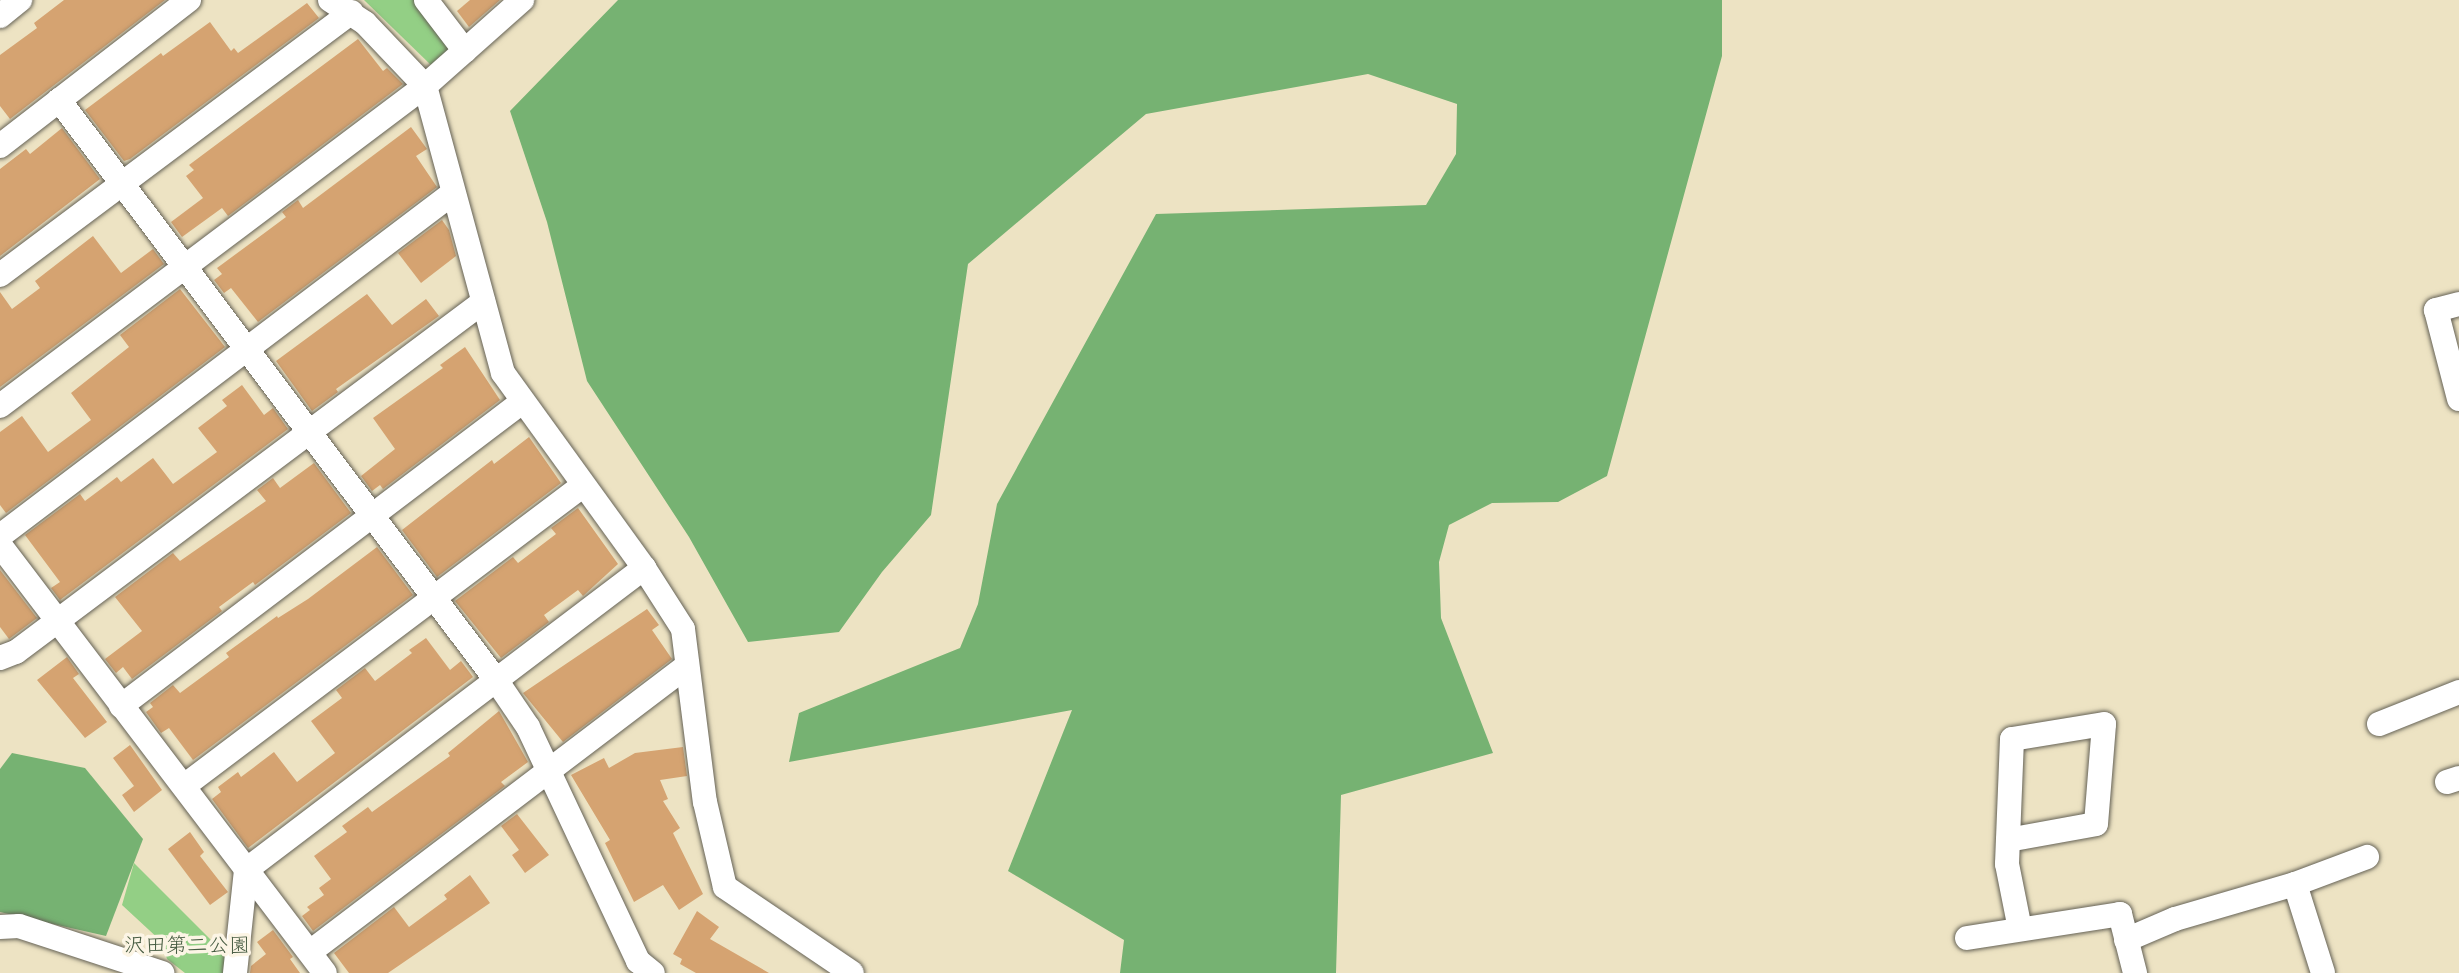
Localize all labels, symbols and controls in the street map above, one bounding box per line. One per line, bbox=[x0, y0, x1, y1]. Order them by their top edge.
park label: 沢田第二公園 bbox=[124, 933, 250, 959]

